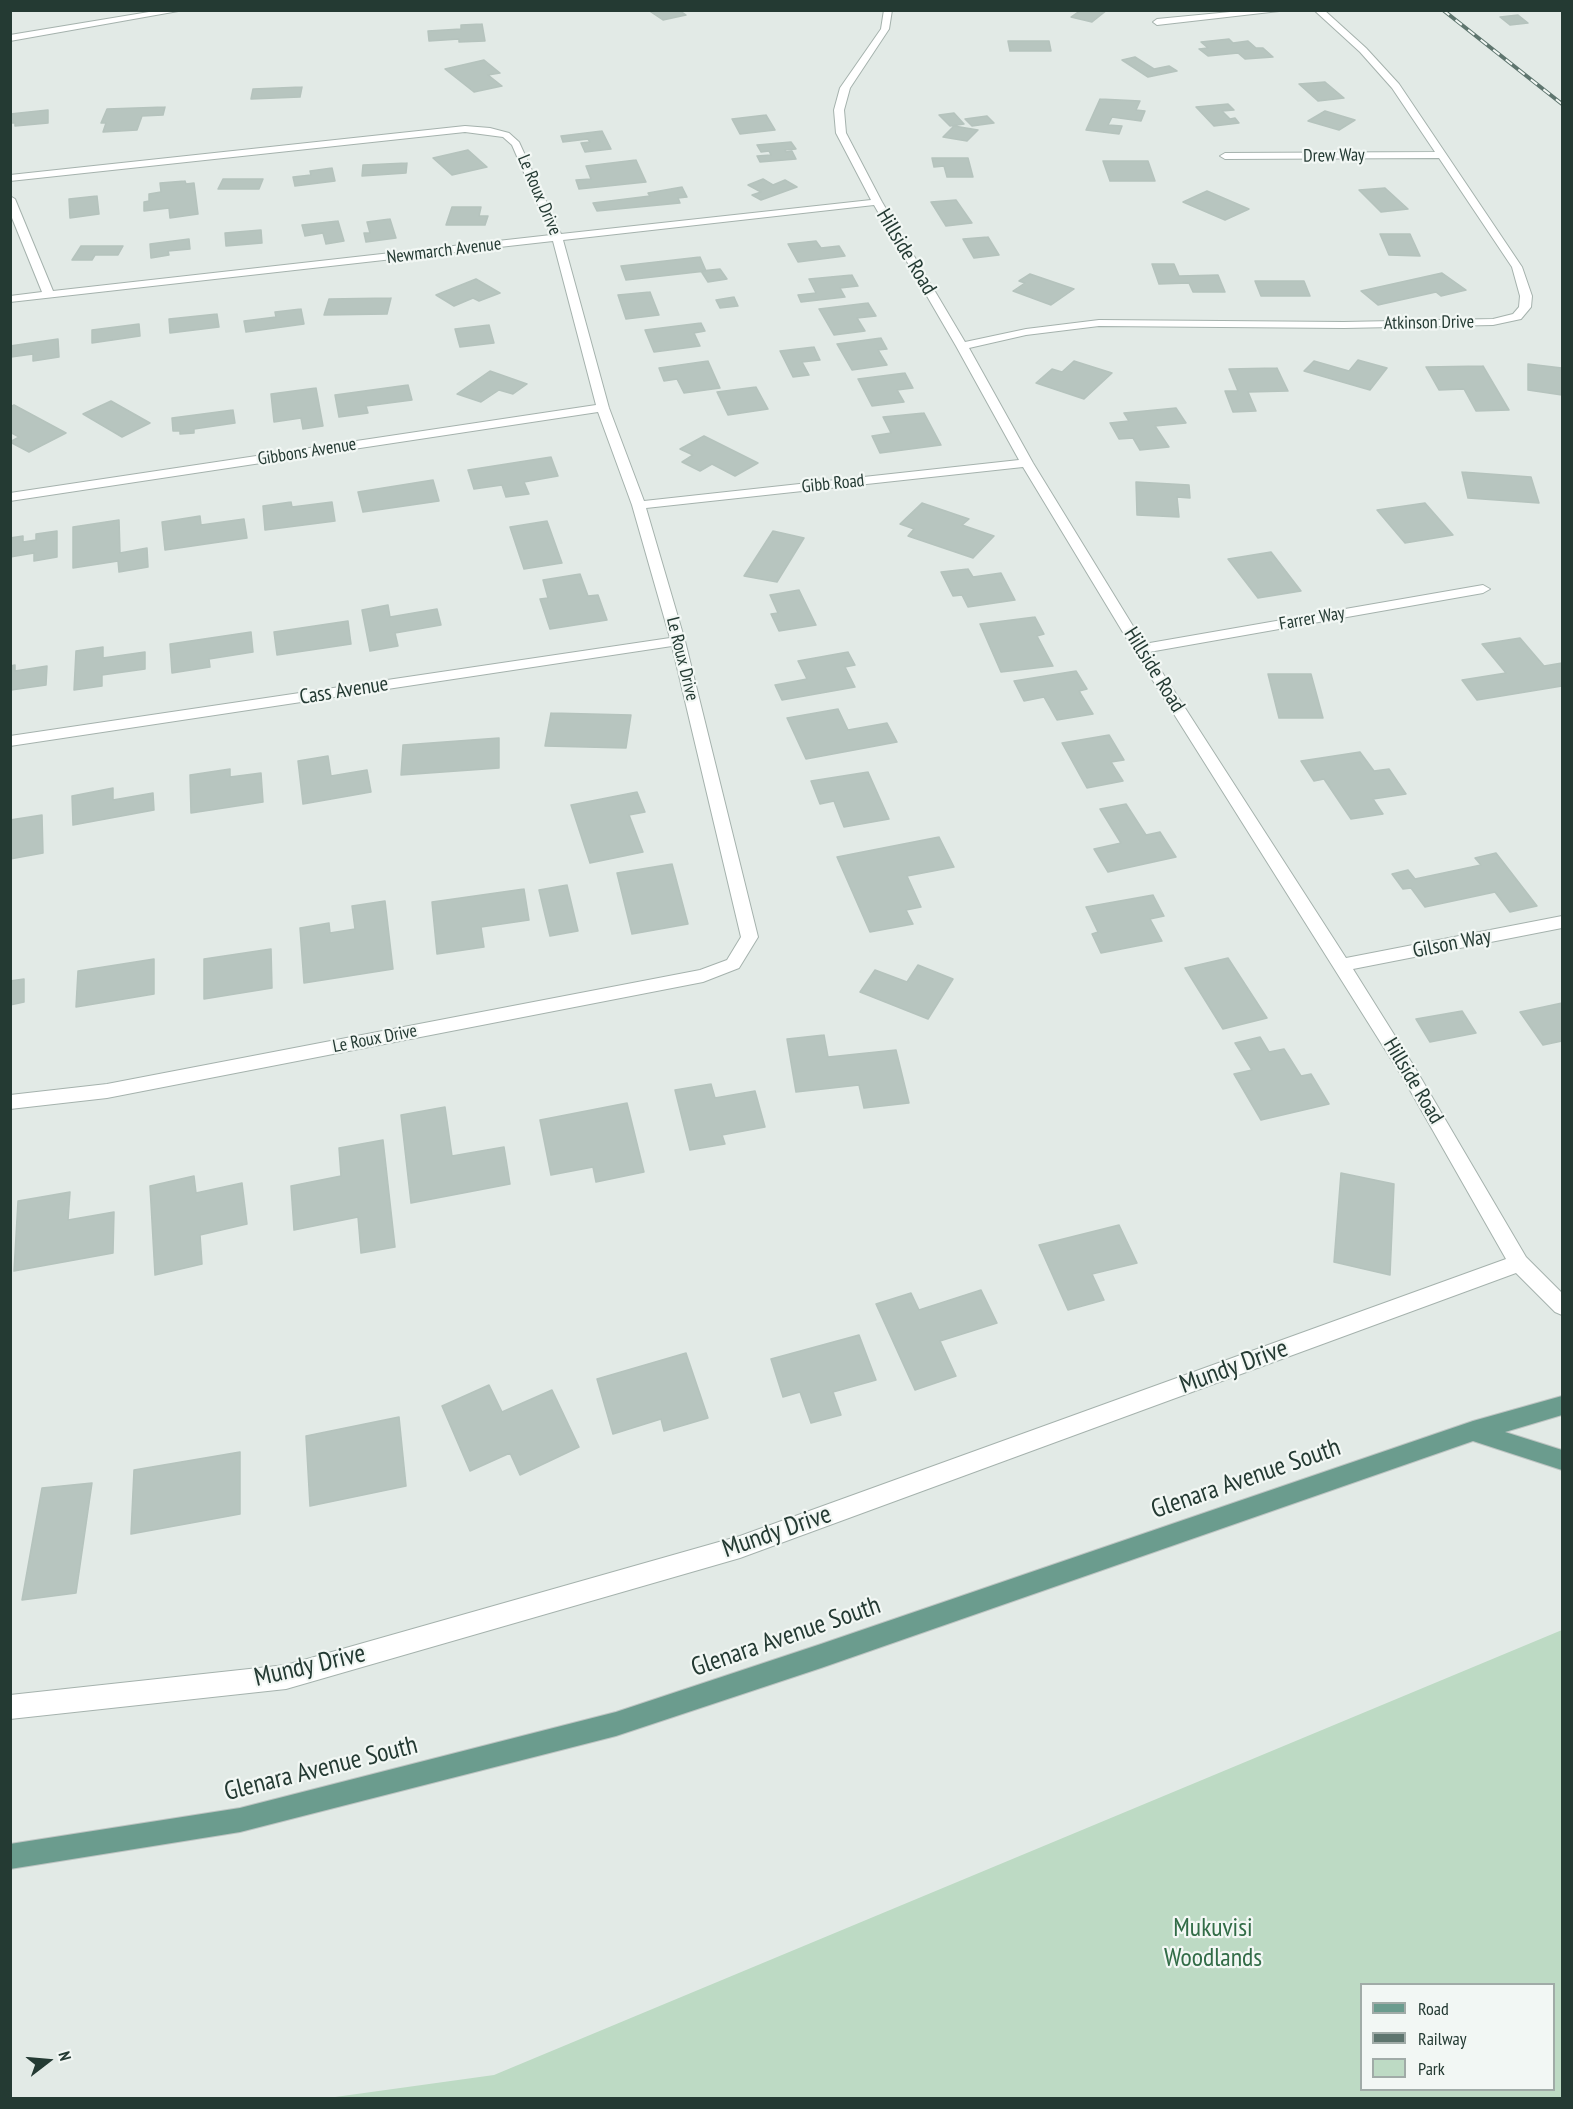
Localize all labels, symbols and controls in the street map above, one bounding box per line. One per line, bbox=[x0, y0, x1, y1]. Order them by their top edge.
street label: Drew Way bbox=[1303, 145, 1365, 167]
street label: Le Roux Drive bbox=[512, 151, 566, 239]
street label: Hillside Road bbox=[871, 205, 941, 299]
street label: Newmarch Avenue bbox=[386, 233, 502, 269]
street label: Atkinson Drive bbox=[1384, 311, 1474, 335]
street label: Gibbons Avenue bbox=[256, 434, 358, 470]
street label: Gibb Road bbox=[801, 470, 865, 498]
street label: Farrer Way bbox=[1278, 603, 1346, 635]
street label: Le Roux Drive bbox=[661, 615, 703, 703]
street label: Hillside Road bbox=[1118, 623, 1190, 717]
street label: Cass Avenue bbox=[298, 672, 390, 710]
street label: Gilson Way bbox=[1411, 924, 1493, 964]
street label: Le Roux Drive bbox=[331, 1020, 419, 1058]
street label: Hillside Road bbox=[1378, 1034, 1448, 1128]
street label: Mundy Drive bbox=[1176, 1333, 1292, 1401]
street label: Glenara Avenue South bbox=[1147, 1432, 1345, 1526]
street label: Mundy Drive bbox=[718, 1499, 836, 1565]
street label: Glenara Avenue South bbox=[687, 1590, 885, 1684]
street label: Mundy Drive bbox=[251, 1638, 369, 1694]
street label: Glenara Avenue South bbox=[221, 1730, 421, 1808]
park label: Mukuvisi Woodlands bbox=[1164, 1913, 1262, 1974]
legend bbox=[1360, 1983, 1555, 2091]
text: Road bbox=[1418, 1997, 1449, 2020]
text: Railway bbox=[1418, 2027, 1467, 2050]
north arrow bbox=[18, 2031, 78, 2091]
text: N bbox=[54, 2049, 76, 2063]
text: Park bbox=[1418, 2057, 1445, 2080]

